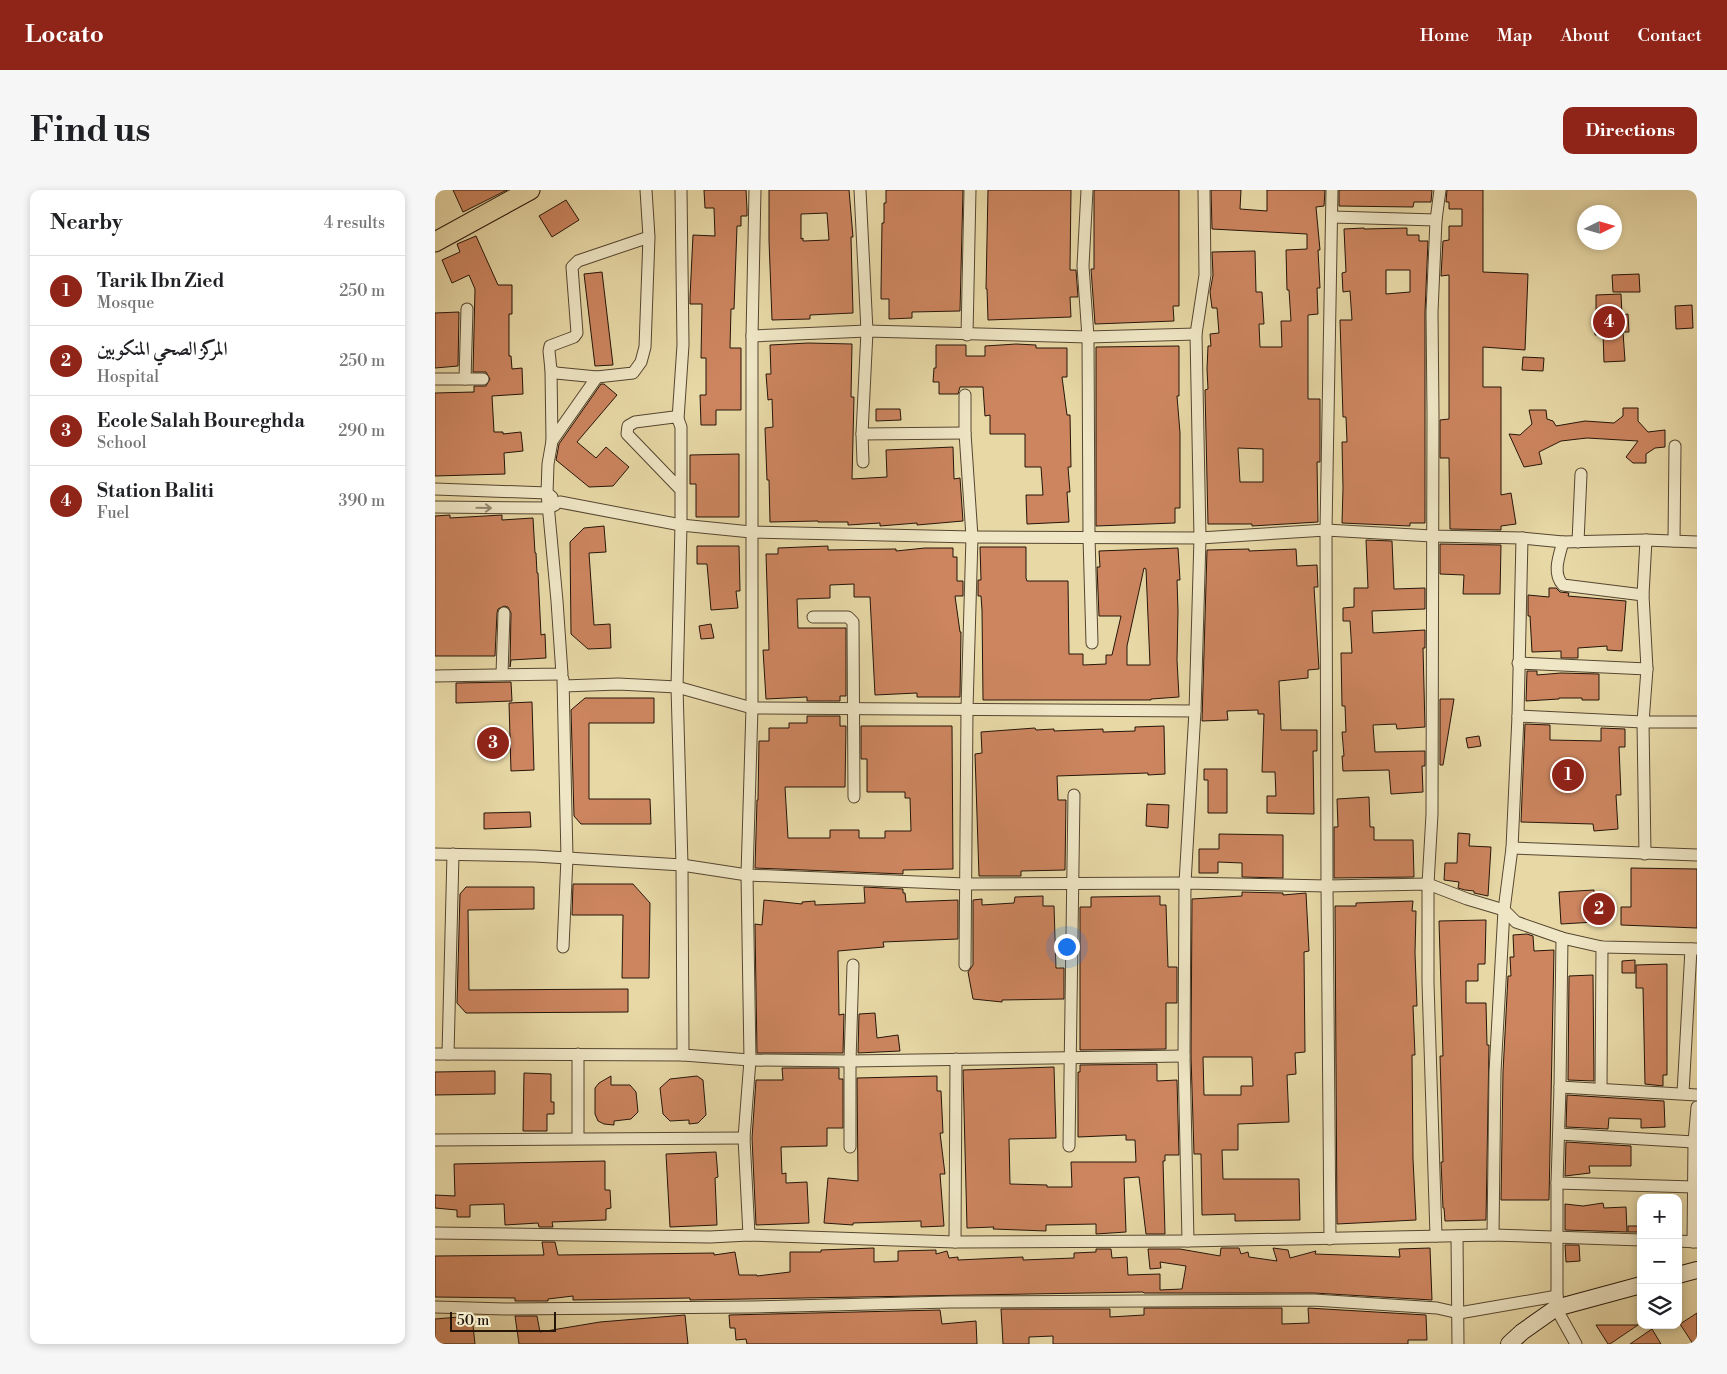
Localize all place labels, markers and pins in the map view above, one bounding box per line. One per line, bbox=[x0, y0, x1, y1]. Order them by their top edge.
pin: 4 bbox=[1593, 303, 1625, 341]
pin: 3 bbox=[477, 724, 509, 762]
pin: 1 bbox=[1552, 756, 1584, 794]
pin: 2 bbox=[1583, 890, 1615, 928]

